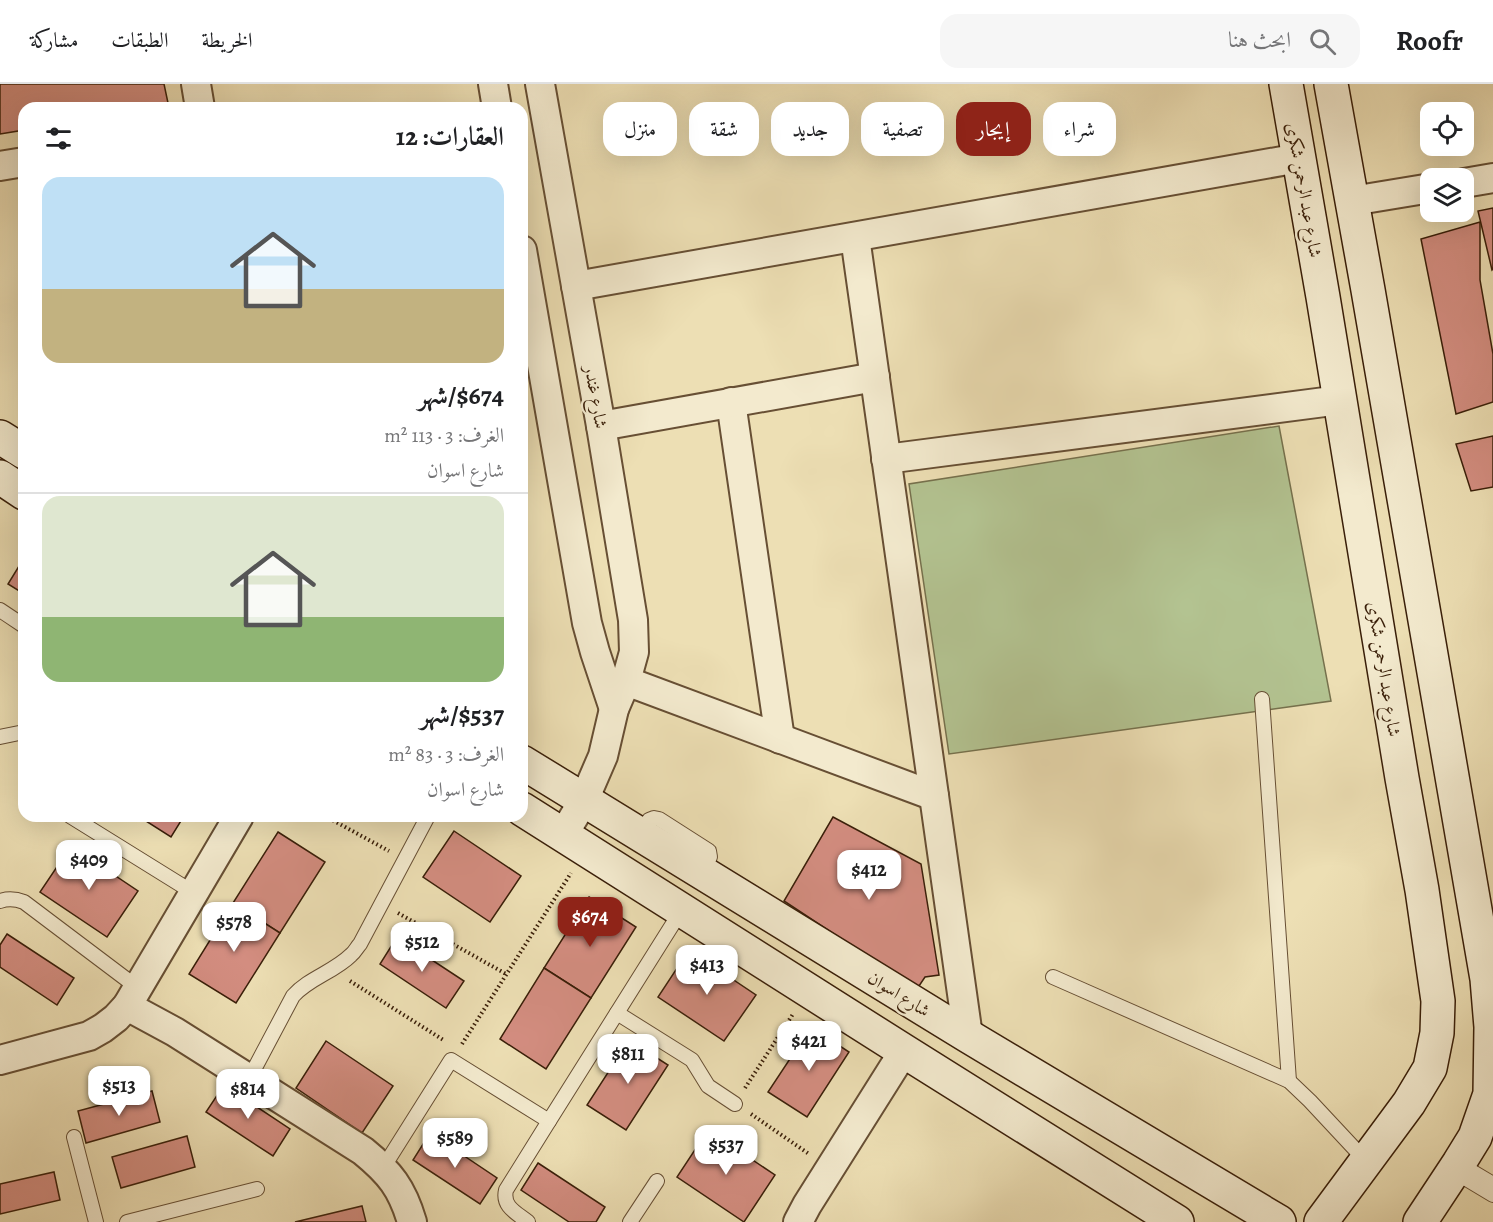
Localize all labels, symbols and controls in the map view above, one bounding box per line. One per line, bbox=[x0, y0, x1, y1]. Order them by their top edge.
search box bbox=[940, 14, 1360, 68]
text: Roofr bbox=[1396, 22, 1463, 60]
text: ابحث هنا bbox=[1228, 25, 1291, 55]
icon: search bbox=[1306, 25, 1339, 58]
text: مشاركة bbox=[30, 26, 78, 54]
text: الطبقات bbox=[111, 26, 168, 54]
text: الخريطة bbox=[201, 26, 253, 54]
chip: منزل bbox=[603, 102, 677, 156]
chip: شقة bbox=[689, 102, 759, 156]
chip: جديد bbox=[771, 102, 849, 156]
chip: تصفية bbox=[861, 102, 944, 156]
chip: إيجار bbox=[956, 102, 1031, 156]
chip: شراء bbox=[1043, 102, 1116, 156]
map controls bbox=[1420, 102, 1474, 222]
button: locate bbox=[1420, 102, 1474, 156]
text: العقارات: 12 bbox=[396, 119, 504, 154]
street label: شارع عبد الرحمن شكرى bbox=[1277, 121, 1328, 260]
icon: filters bbox=[42, 122, 75, 155]
button: layers bbox=[1420, 168, 1474, 222]
icon: home bbox=[219, 216, 327, 324]
street label: شارع غندر bbox=[575, 362, 613, 431]
text: $674/شهر bbox=[418, 378, 504, 413]
text: الغرف: 3 · 113 m² bbox=[384, 422, 504, 449]
text: شارع اسوان bbox=[427, 457, 504, 484]
icon: home bbox=[219, 535, 327, 643]
street label: شارع عبد الرحمن شكرى bbox=[1359, 600, 1407, 739]
text: $537/شهر bbox=[420, 697, 504, 732]
text: الغرف: 3 · 83 m² bbox=[388, 741, 504, 768]
text: شارع اسوان bbox=[427, 776, 504, 803]
pin: $409 bbox=[53, 840, 125, 891]
text: $409 bbox=[70, 846, 108, 873]
pin: $412 bbox=[833, 850, 905, 901]
text: $412 bbox=[851, 856, 887, 883]
pin: $674 bbox=[554, 897, 626, 948]
pin: $578 bbox=[198, 902, 270, 953]
text: $674 bbox=[572, 903, 608, 930]
text: $578 bbox=[216, 908, 252, 935]
pin: $512 bbox=[386, 922, 458, 973]
text: $512 bbox=[405, 928, 439, 955]
pin: $413 bbox=[671, 945, 743, 996]
text: $413 bbox=[690, 951, 724, 978]
street label: شارع اسوان bbox=[862, 965, 935, 1025]
pin: $421 bbox=[773, 1021, 845, 1072]
text: $421 bbox=[791, 1027, 827, 1054]
pin: $811 bbox=[592, 1034, 664, 1085]
text: $811 bbox=[611, 1040, 645, 1067]
pin: $513 bbox=[83, 1066, 155, 1117]
pin: $814 bbox=[212, 1069, 284, 1120]
text: $513 bbox=[102, 1072, 136, 1099]
text: $814 bbox=[230, 1075, 266, 1102]
pin: $589 bbox=[419, 1118, 491, 1169]
text: $589 bbox=[437, 1124, 473, 1151]
pin: $537 bbox=[690, 1125, 762, 1176]
text: $537 bbox=[709, 1131, 744, 1158]

